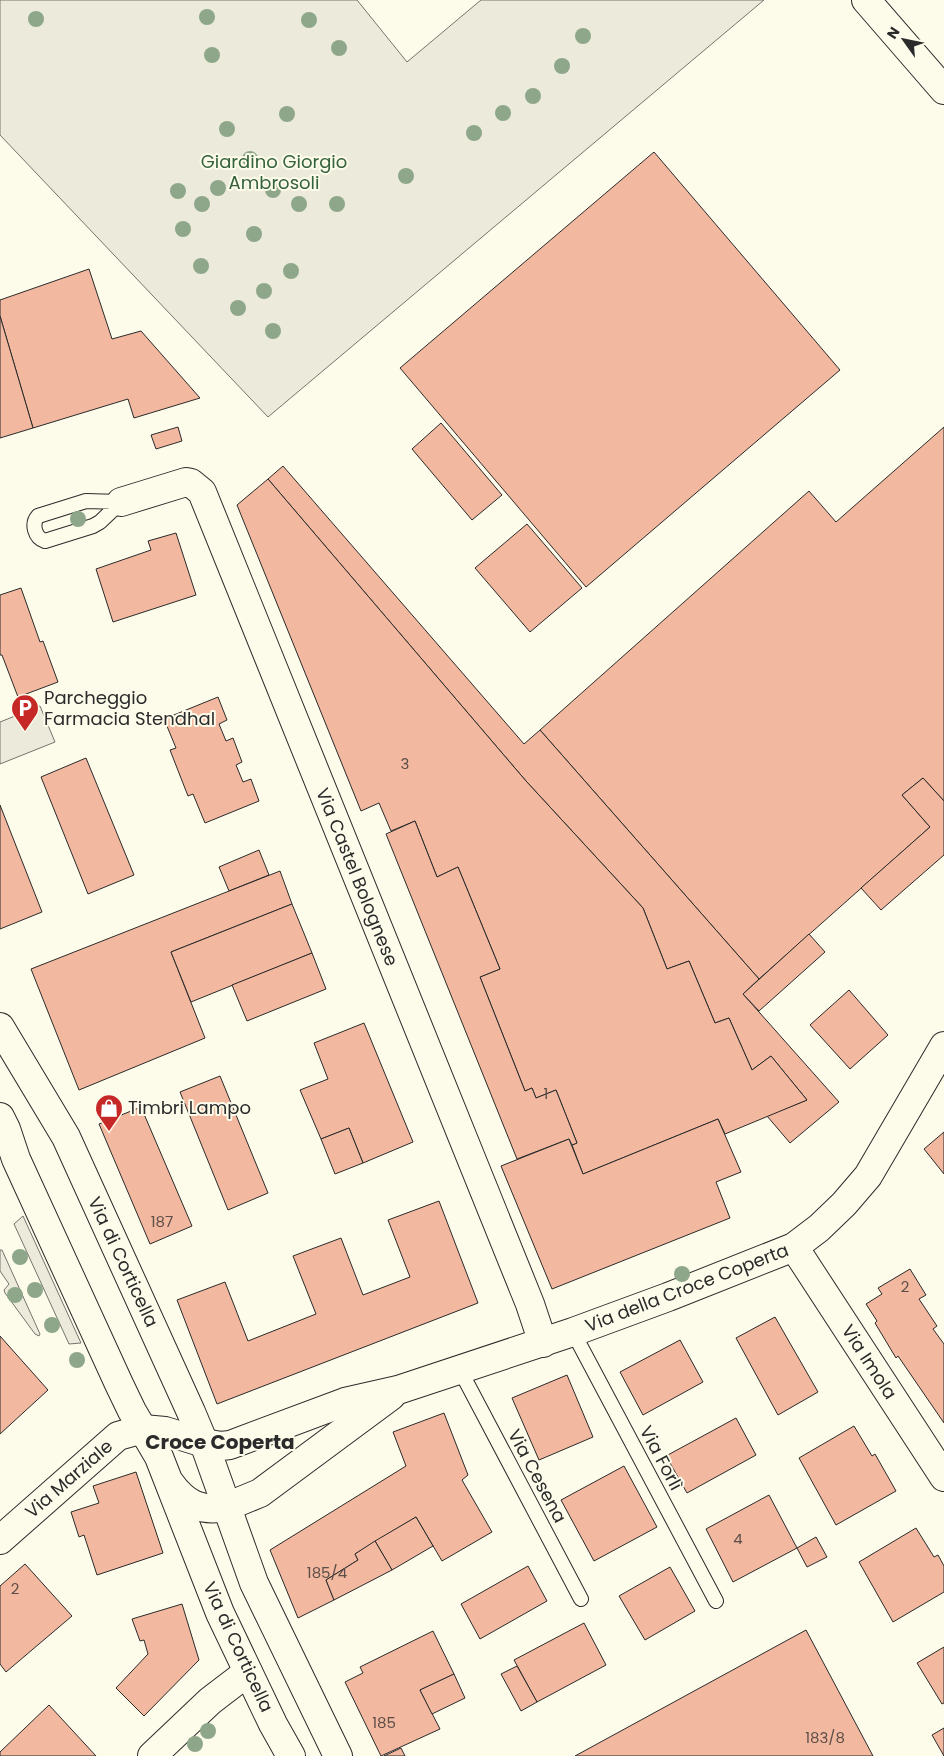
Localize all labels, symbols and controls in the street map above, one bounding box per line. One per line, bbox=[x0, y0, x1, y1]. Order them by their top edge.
north arrow bbox=[879, 15, 929, 65]
text: N bbox=[882, 23, 904, 43]
park label: Giardino Giorgio Ambrosoli bbox=[201, 149, 347, 195]
place label: Parcheggio Farmacia Stendhal bbox=[44, 685, 215, 731]
parking icon: Parcheggio Farmacia Stendhal bbox=[10, 693, 40, 732]
house number: 3 bbox=[401, 753, 409, 774]
street label: Via Castel Bolognese bbox=[310, 784, 405, 970]
house number: 1 bbox=[544, 1083, 548, 1104]
shop icon: Timbri Lampo bbox=[94, 1093, 124, 1132]
place label: Timbri Lampo bbox=[128, 1095, 251, 1120]
street label: Via di Corticella bbox=[82, 1193, 165, 1331]
house number: 187 bbox=[151, 1211, 173, 1232]
street label: Via della Croce Coperta bbox=[582, 1237, 792, 1338]
house number: 2 bbox=[901, 1276, 909, 1297]
street label: Via Imola bbox=[836, 1319, 903, 1404]
street label: Via Forlì bbox=[634, 1421, 689, 1494]
street label: Via Cesena bbox=[502, 1424, 573, 1527]
district label: Croce Coperta bbox=[145, 1428, 295, 1456]
street label: Via Marziale bbox=[20, 1434, 118, 1524]
house number: 4 bbox=[733, 1528, 743, 1549]
house number: 185/4 bbox=[307, 1562, 347, 1583]
house number: 2 bbox=[11, 1578, 19, 1599]
street label: Via di Corticella bbox=[197, 1578, 280, 1716]
house number: 185 bbox=[372, 1712, 396, 1733]
house number: 183/8 bbox=[805, 1727, 845, 1748]

